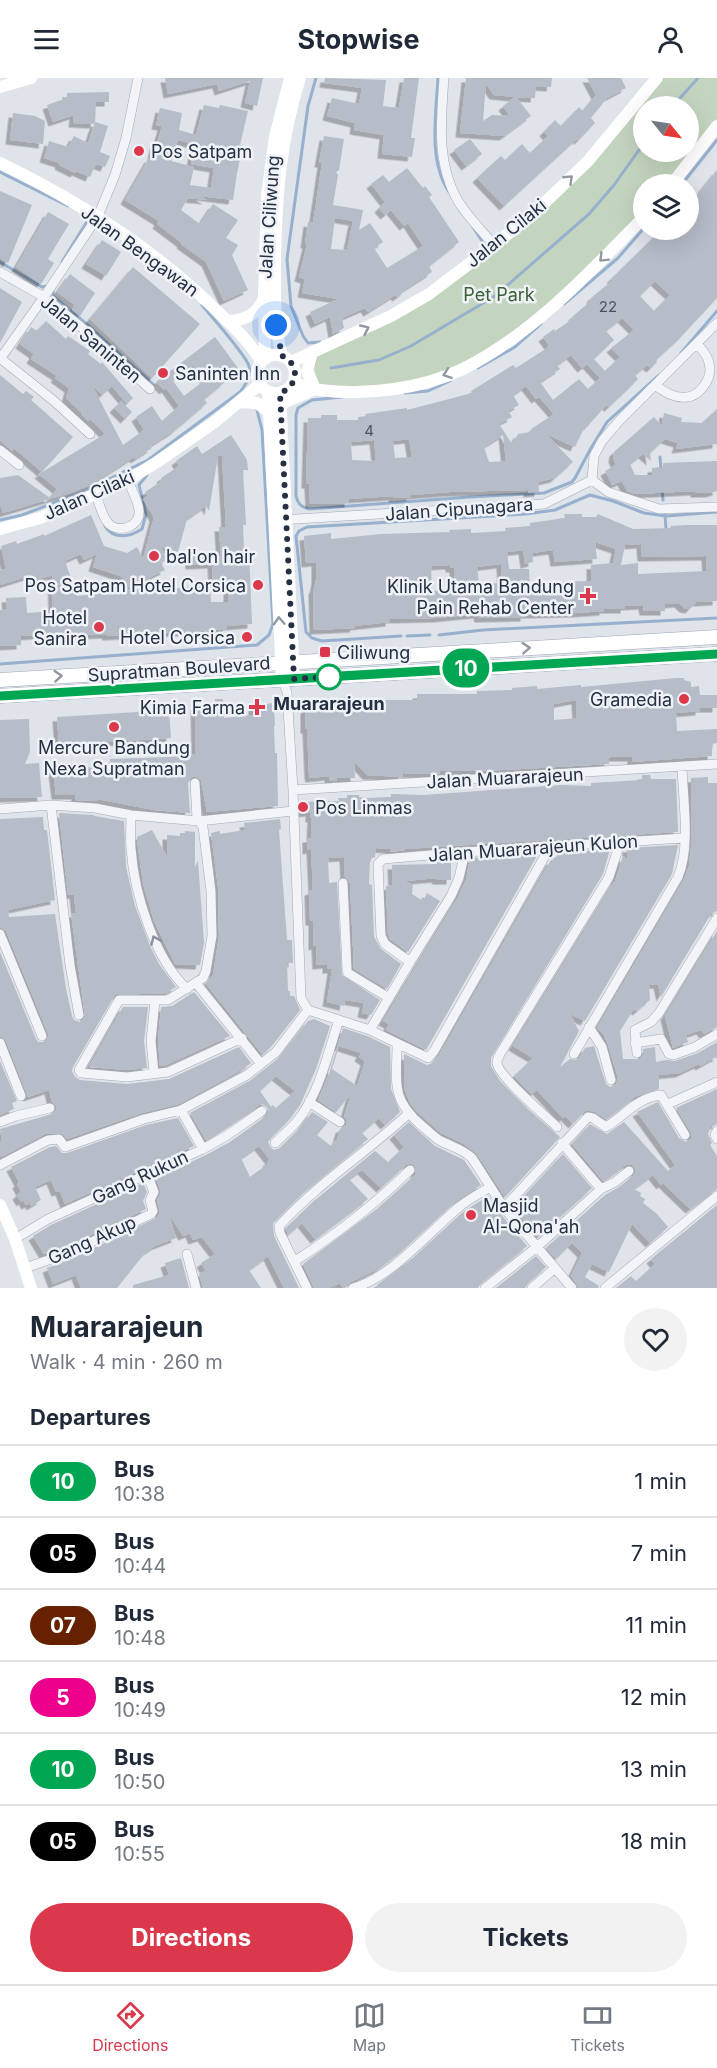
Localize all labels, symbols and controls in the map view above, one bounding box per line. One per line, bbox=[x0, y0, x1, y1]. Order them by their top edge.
icon: menu bbox=[30, 23, 63, 56]
text: Stopwise bbox=[298, 23, 420, 56]
icon: person bbox=[654, 23, 687, 56]
north arrow bbox=[633, 96, 699, 162]
map controls bbox=[633, 96, 699, 240]
place label: Pos Satpam bbox=[151, 141, 252, 162]
marker: Pos Satpam bbox=[132, 144, 146, 158]
street label: Jalan Ciliwung bbox=[254, 155, 284, 279]
button: layers bbox=[633, 174, 699, 240]
one-way arrow bbox=[562, 175, 573, 186]
street label: Jalan Cilaki bbox=[462, 194, 550, 272]
street label: Jalan Bengawan bbox=[77, 201, 203, 301]
one-way arrow bbox=[599, 251, 610, 262]
park label: Pet Park bbox=[463, 284, 535, 305]
street label: Jalan Saninten bbox=[36, 291, 146, 387]
house number: 22 bbox=[599, 297, 617, 316]
your location bbox=[261, 310, 291, 340]
one-way arrow bbox=[359, 324, 370, 336]
place label: Saninten Inn bbox=[175, 363, 280, 384]
marker: Saninten Inn bbox=[156, 366, 170, 380]
one-way arrow bbox=[442, 367, 453, 379]
house number: 4 bbox=[364, 421, 374, 440]
street label: Jalan Cilaki bbox=[41, 466, 137, 524]
street label: Jalan Cipunagara bbox=[384, 493, 534, 525]
place label: bal'on hair bbox=[166, 546, 255, 567]
marker: bal'on hair bbox=[147, 549, 161, 563]
place label: Pos Satpam Hotel Corsica bbox=[25, 575, 246, 596]
place label: Klinik Utama Bandung Pain Rehab Center bbox=[387, 576, 574, 618]
marker: Pos Satpam Hotel Corsica bbox=[251, 578, 265, 592]
marker: Klinik Utama Bandung Pain Rehab Center bbox=[579, 587, 597, 605]
place label: Hotel Sanira bbox=[33, 607, 87, 649]
one-way arrow bbox=[272, 617, 285, 626]
marker: Hotel Sanira bbox=[92, 620, 106, 634]
place label: Hotel Corsica bbox=[120, 627, 235, 648]
marker: Hotel Corsica bbox=[240, 630, 254, 644]
one-way arrow bbox=[521, 641, 530, 654]
place label: Ciliwung bbox=[337, 642, 410, 663]
marker: Ciliwung bbox=[318, 645, 332, 659]
line badge: 10 bbox=[439, 648, 493, 688]
street label: Supratman Boulevard bbox=[87, 652, 271, 686]
text: 10 bbox=[454, 656, 478, 681]
marker: Muararajeun bbox=[316, 664, 342, 690]
one-way arrow bbox=[54, 670, 63, 683]
place label: Gramedia bbox=[590, 689, 672, 710]
marker: Gramedia bbox=[677, 692, 691, 706]
place label: Muararajeun bbox=[273, 693, 385, 714]
place label: Kimia Farma bbox=[140, 697, 245, 718]
marker: Kimia Farma bbox=[250, 700, 264, 714]
marker: Mercure Bandung Nexa Supratman bbox=[107, 720, 121, 734]
place label: Mercure Bandung Nexa Supratman bbox=[38, 737, 190, 779]
street label: Jalan Muararajeun bbox=[426, 763, 584, 793]
place label: Pos Linmas bbox=[315, 797, 412, 818]
marker: Pos Linmas bbox=[296, 800, 310, 814]
street label: Jalan Muararajeun Kulon bbox=[427, 830, 639, 866]
one-way arrow bbox=[150, 936, 162, 947]
street label: Gang Rukun bbox=[89, 1146, 191, 1208]
place label: Masjid Al-Qona'ah bbox=[483, 1195, 580, 1237]
marker: Masjid Al-Qona'ah bbox=[464, 1208, 478, 1222]
street label: Gang Akup bbox=[45, 1211, 139, 1269]
button: heart bbox=[624, 1308, 687, 1371]
text: Muararajeun bbox=[30, 1310, 203, 1344]
text: Walk · 4 min · 260 m bbox=[30, 1350, 223, 1374]
text: Departures bbox=[30, 1404, 151, 1430]
text: Bus bbox=[114, 1456, 155, 1482]
text: 1 min bbox=[634, 1468, 687, 1494]
text: 10 bbox=[51, 1469, 75, 1494]
text: 10:38 bbox=[114, 1482, 165, 1506]
text: Bus bbox=[114, 1528, 155, 1554]
text: 7 min bbox=[631, 1540, 687, 1566]
text: 05 bbox=[49, 1541, 77, 1566]
text: 10:44 bbox=[114, 1554, 166, 1578]
text: Bus bbox=[114, 1600, 155, 1626]
text: 11 min bbox=[625, 1612, 687, 1638]
text: 07 bbox=[50, 1613, 76, 1638]
text: 10:48 bbox=[114, 1626, 166, 1650]
text: Bus bbox=[114, 1672, 155, 1698]
text: 12 min bbox=[621, 1684, 687, 1710]
text: 5 bbox=[56, 1685, 70, 1710]
text: 10:49 bbox=[114, 1698, 166, 1722]
text: Bus bbox=[114, 1744, 155, 1770]
text: 13 min bbox=[621, 1756, 687, 1782]
text: 10 bbox=[51, 1757, 75, 1782]
text: 10:50 bbox=[114, 1770, 165, 1794]
text: Bus bbox=[114, 1816, 155, 1842]
text: 18 min bbox=[621, 1828, 687, 1854]
text: 05 bbox=[49, 1829, 77, 1854]
text: 10:55 bbox=[114, 1842, 165, 1866]
button: Directions bbox=[30, 1903, 353, 1972]
button: Tickets bbox=[365, 1903, 687, 1972]
tab: Directions bbox=[92, 1999, 168, 2055]
tab: Map bbox=[353, 1999, 386, 2055]
tab: Tickets bbox=[570, 1999, 625, 2055]

